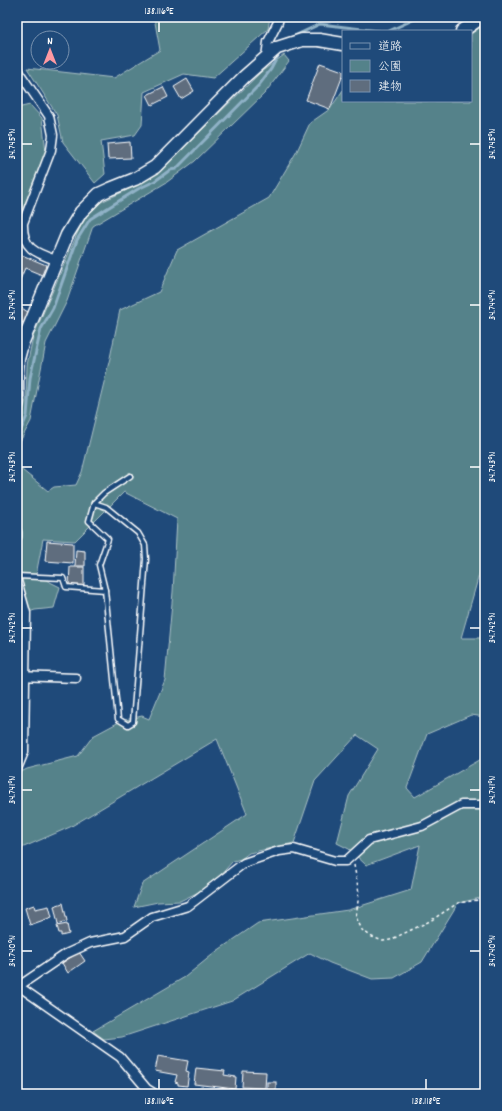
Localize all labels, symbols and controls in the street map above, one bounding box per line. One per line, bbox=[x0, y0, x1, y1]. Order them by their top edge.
text: 138.116°E bbox=[144, 5, 174, 19]
north arrow bbox=[30, 30, 70, 70]
legend bbox=[342, 30, 472, 102]
text: N bbox=[47, 34, 53, 50]
text: 道路 bbox=[378, 39, 402, 56]
text: 公園 bbox=[378, 59, 402, 76]
text: 建物 bbox=[378, 79, 402, 96]
text: 34.745°N bbox=[6, 128, 20, 160]
text: 34.745°N bbox=[486, 128, 500, 160]
text: 34.744°N bbox=[6, 290, 20, 320]
text: 34.744°N bbox=[486, 290, 500, 320]
text: 34.743°N bbox=[6, 452, 20, 482]
text: 34.743°N bbox=[486, 452, 500, 482]
text: 34.742°N bbox=[6, 613, 20, 643]
text: 34.742°N bbox=[486, 613, 500, 643]
text: 34.741°N bbox=[6, 776, 20, 804]
text: 34.741°N bbox=[486, 776, 500, 804]
text: 34.740°N bbox=[6, 935, 20, 967]
text: 34.740°N bbox=[486, 935, 500, 967]
text: 138.116°E bbox=[144, 1095, 174, 1109]
text: 138.118°E bbox=[412, 1095, 441, 1109]

